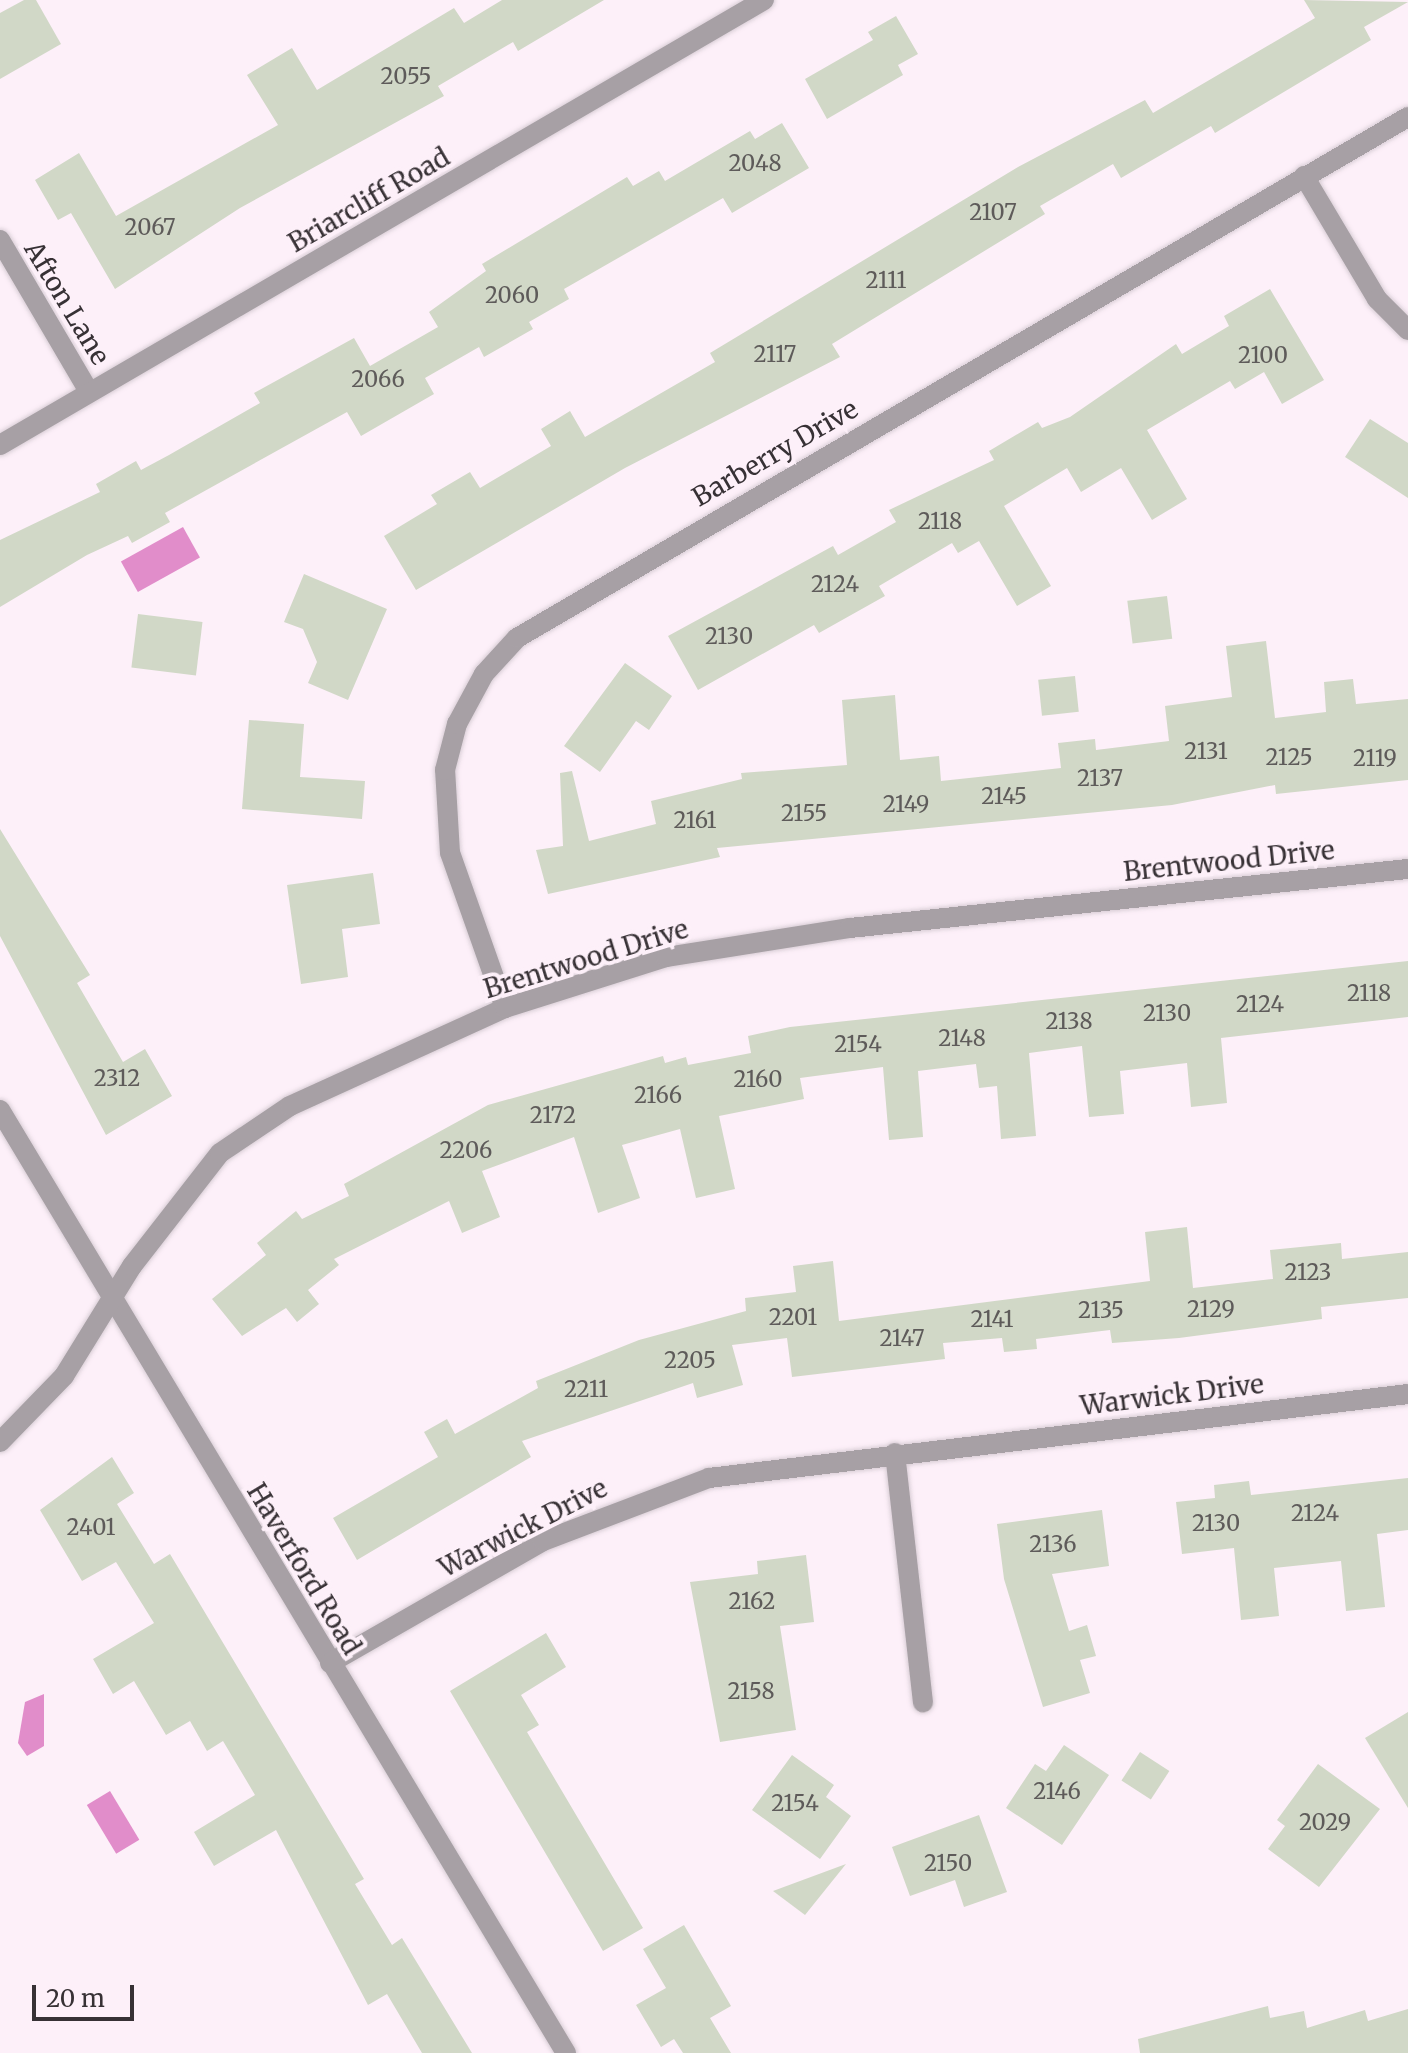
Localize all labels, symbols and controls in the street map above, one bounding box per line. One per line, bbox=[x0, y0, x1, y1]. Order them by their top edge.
house number: 2055 bbox=[381, 64, 431, 90]
street label: Briarcliff Road bbox=[283, 141, 455, 259]
house number: 2048 bbox=[728, 151, 782, 177]
house number: 2107 bbox=[969, 200, 1017, 226]
house number: 2067 bbox=[125, 215, 175, 241]
street label: Afton Lane bbox=[18, 236, 116, 370]
house number: 2111 bbox=[866, 268, 906, 294]
house number: 2060 bbox=[485, 283, 539, 309]
house number: 2117 bbox=[754, 342, 796, 368]
house number: 2100 bbox=[1238, 343, 1288, 369]
house number: 2066 bbox=[351, 367, 405, 393]
street label: Barberry Drive bbox=[687, 393, 863, 513]
house number: 2118 bbox=[918, 509, 962, 535]
house number: 2124 bbox=[811, 572, 859, 598]
house number: 2130 bbox=[705, 624, 753, 650]
house number: 2131 bbox=[1184, 739, 1228, 765]
house number: 2125 bbox=[1265, 745, 1313, 771]
house number: 2119 bbox=[1353, 746, 1397, 772]
house number: 2137 bbox=[1077, 766, 1123, 792]
house number: 2145 bbox=[981, 784, 1027, 810]
house number: 2149 bbox=[883, 792, 929, 818]
house number: 2155 bbox=[781, 801, 827, 827]
house number: 2161 bbox=[673, 808, 717, 834]
street label: Brentwood Drive bbox=[1122, 834, 1336, 888]
street label: Brentwood Drive bbox=[480, 913, 692, 1005]
house number: 2118 bbox=[1347, 981, 1391, 1007]
house number: 2124 bbox=[1236, 992, 1284, 1018]
house number: 2130 bbox=[1143, 1001, 1191, 1027]
house number: 2138 bbox=[1045, 1009, 1093, 1035]
house number: 2148 bbox=[938, 1026, 986, 1052]
house number: 2154 bbox=[834, 1032, 882, 1058]
house number: 2312 bbox=[94, 1066, 140, 1092]
house number: 2160 bbox=[734, 1067, 782, 1093]
house number: 2166 bbox=[634, 1083, 682, 1109]
house number: 2172 bbox=[530, 1103, 576, 1129]
house number: 2206 bbox=[440, 1138, 492, 1164]
house number: 2123 bbox=[1285, 1260, 1331, 1286]
house number: 2129 bbox=[1187, 1297, 1235, 1323]
house number: 2135 bbox=[1078, 1298, 1124, 1324]
house number: 2201 bbox=[769, 1305, 817, 1331]
house number: 2141 bbox=[971, 1307, 1013, 1333]
house number: 2147 bbox=[880, 1326, 924, 1352]
house number: 2205 bbox=[664, 1348, 716, 1374]
street label: Warwick Drive bbox=[1078, 1368, 1266, 1422]
house number: 2211 bbox=[564, 1377, 608, 1403]
street label: Warwick Drive bbox=[434, 1472, 612, 1584]
street label: Haverford Road bbox=[241, 1478, 367, 1660]
house number: 2124 bbox=[1291, 1501, 1339, 1527]
house number: 2130 bbox=[1192, 1511, 1240, 1537]
house number: 2401 bbox=[67, 1515, 115, 1541]
house number: 2136 bbox=[1029, 1532, 1077, 1558]
house number: 2162 bbox=[729, 1589, 775, 1615]
house number: 2158 bbox=[727, 1679, 775, 1705]
house number: 2146 bbox=[1033, 1779, 1081, 1805]
house number: 2154 bbox=[771, 1791, 819, 1817]
house number: 2029 bbox=[1299, 1810, 1351, 1836]
house number: 2150 bbox=[924, 1851, 972, 1877]
scale bar bbox=[36, 1969, 138, 2019]
text: 20 m bbox=[46, 1983, 105, 2014]

